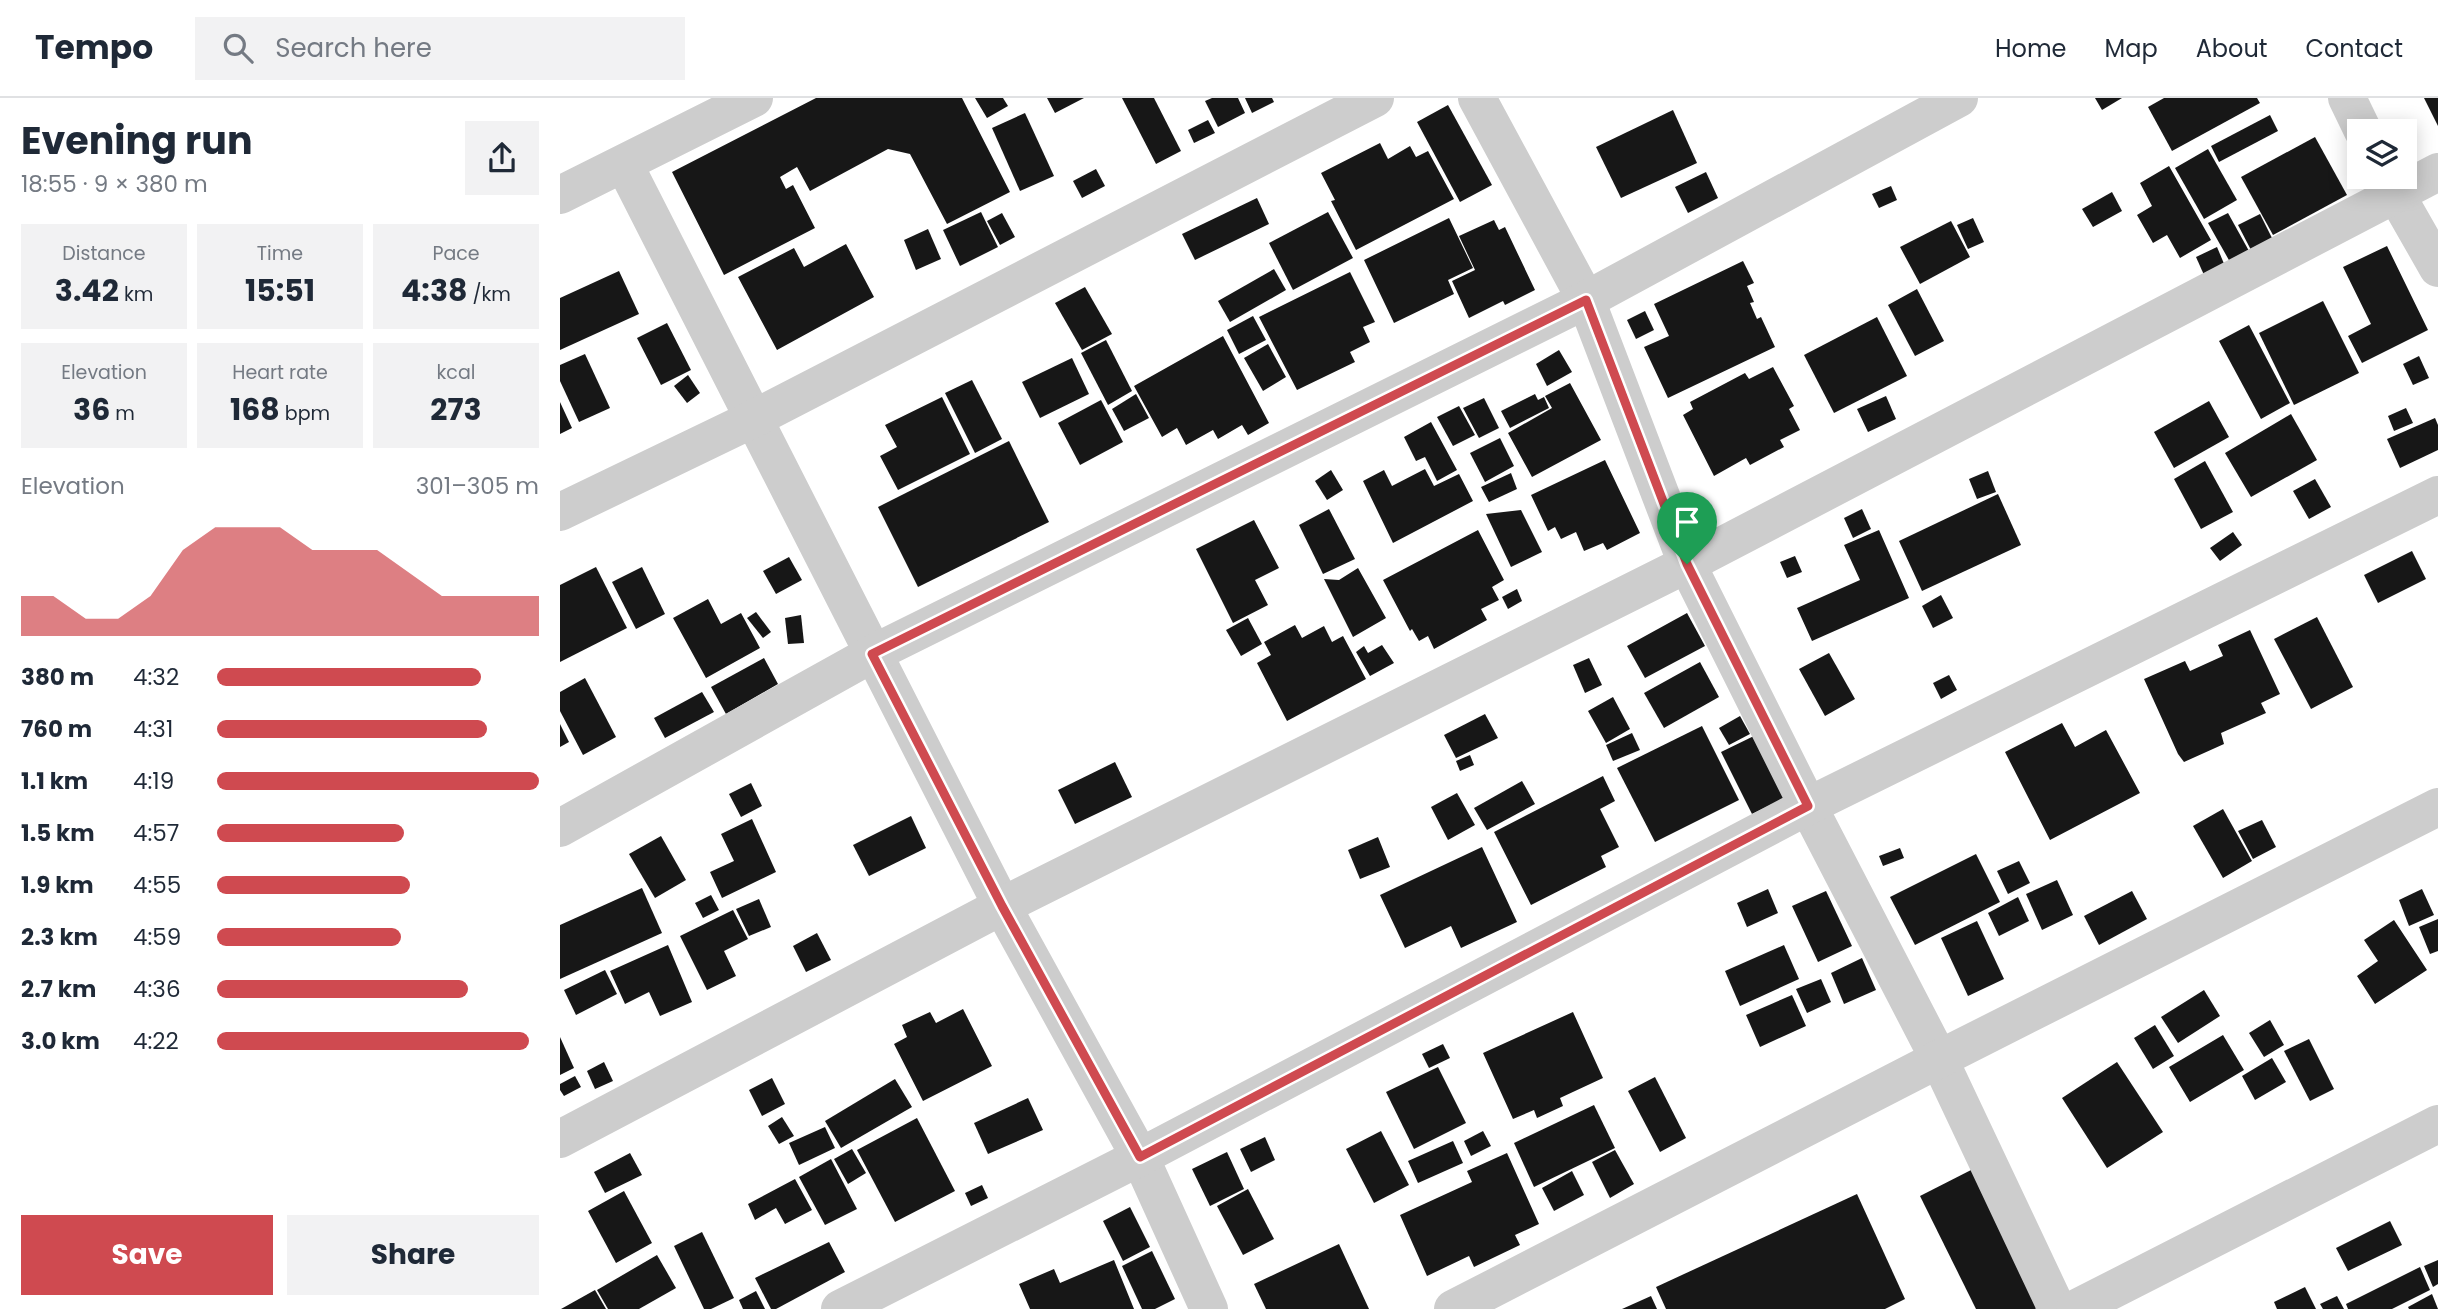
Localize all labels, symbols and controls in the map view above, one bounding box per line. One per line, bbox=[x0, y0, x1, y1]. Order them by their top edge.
search box bbox=[195, 17, 685, 80]
text: Tempo bbox=[35, 24, 153, 71]
icon: search bbox=[219, 29, 257, 67]
text: Search here bbox=[275, 30, 432, 66]
text: Home bbox=[1995, 32, 2067, 65]
text: Map bbox=[2105, 32, 2158, 65]
text: About bbox=[2196, 32, 2267, 65]
text: Contact bbox=[2305, 32, 2403, 65]
text: Evening run bbox=[21, 114, 253, 167]
map controls bbox=[2347, 119, 2417, 189]
button: layers bbox=[2347, 119, 2417, 189]
button: share bbox=[465, 121, 539, 195]
text: 18:55 · 9 × 380 m bbox=[21, 168, 208, 200]
text: Distance bbox=[62, 240, 146, 267]
text: Time bbox=[257, 240, 303, 267]
text: Pace bbox=[432, 240, 480, 267]
text: 3.42 bbox=[55, 269, 119, 312]
text: 15:51 bbox=[245, 269, 315, 312]
text: 4:38 bbox=[401, 269, 467, 312]
text: km bbox=[119, 281, 153, 308]
text: /km bbox=[467, 281, 511, 308]
text: Elevation bbox=[61, 359, 147, 386]
text: Heart rate bbox=[232, 359, 328, 386]
text: kcal bbox=[437, 359, 475, 386]
text: 36 bbox=[73, 388, 110, 431]
text: 168 bbox=[230, 388, 280, 431]
text: 273 bbox=[430, 388, 482, 431]
text: m bbox=[110, 400, 135, 427]
text: bpm bbox=[280, 400, 330, 427]
text: Elevation bbox=[21, 470, 125, 502]
text: 301–305 m bbox=[416, 470, 539, 502]
pin bbox=[1657, 492, 1717, 564]
icon: arrive bbox=[1668, 503, 1706, 541]
text: 380 m bbox=[21, 661, 94, 693]
text: 4:32 bbox=[133, 661, 179, 693]
text: 760 m bbox=[21, 713, 92, 745]
text: 4:31 bbox=[133, 713, 173, 745]
text: 1.1 km bbox=[21, 765, 88, 797]
text: 4:19 bbox=[133, 765, 174, 797]
text: 1.5 km bbox=[21, 817, 95, 849]
text: 4:57 bbox=[133, 817, 179, 849]
text: 1.9 km bbox=[21, 869, 94, 901]
text: 4:55 bbox=[133, 869, 181, 901]
text: 2.3 km bbox=[21, 921, 98, 953]
text: 4:59 bbox=[133, 921, 181, 953]
text: 2.7 km bbox=[21, 973, 96, 1005]
text: 4:36 bbox=[133, 973, 181, 1005]
text: 3.0 km bbox=[21, 1025, 100, 1057]
text: 4:22 bbox=[133, 1025, 179, 1057]
button: Save bbox=[21, 1215, 273, 1295]
button: Share bbox=[287, 1215, 539, 1295]

